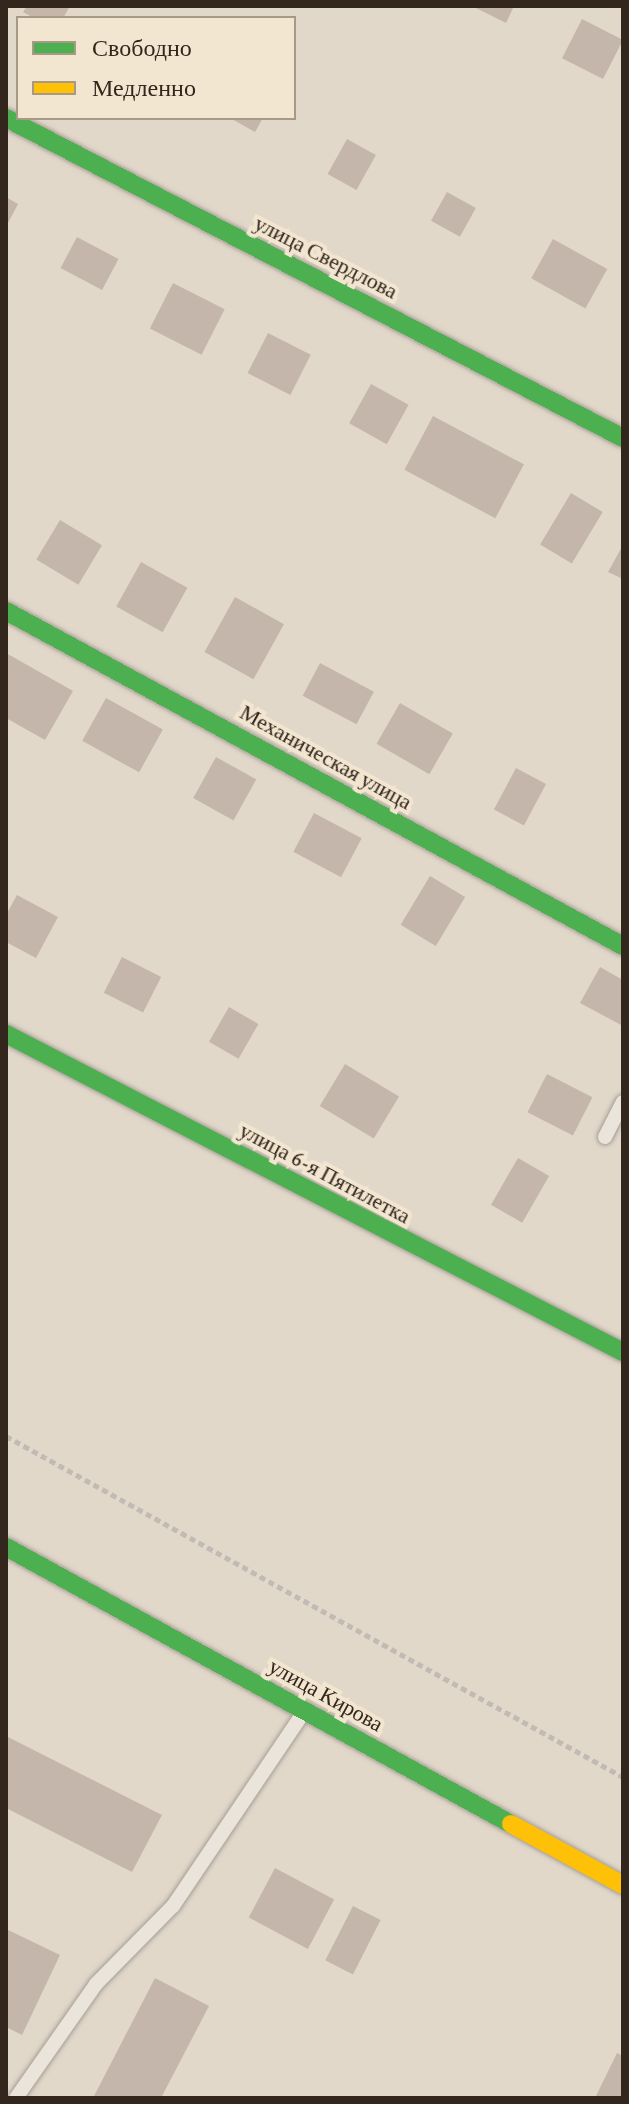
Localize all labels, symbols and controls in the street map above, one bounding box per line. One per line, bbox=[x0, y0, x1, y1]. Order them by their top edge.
legend bbox=[16, 16, 296, 120]
text: Свободно bbox=[92, 34, 192, 61]
text: Медленно bbox=[92, 74, 196, 101]
street label: улица Свердлова bbox=[250, 210, 402, 304]
street label: Механическая улица bbox=[235, 699, 417, 815]
street label: улица 6-я Пятилетка bbox=[235, 1117, 415, 1229]
street label: улица Кирова bbox=[264, 1653, 388, 1737]

